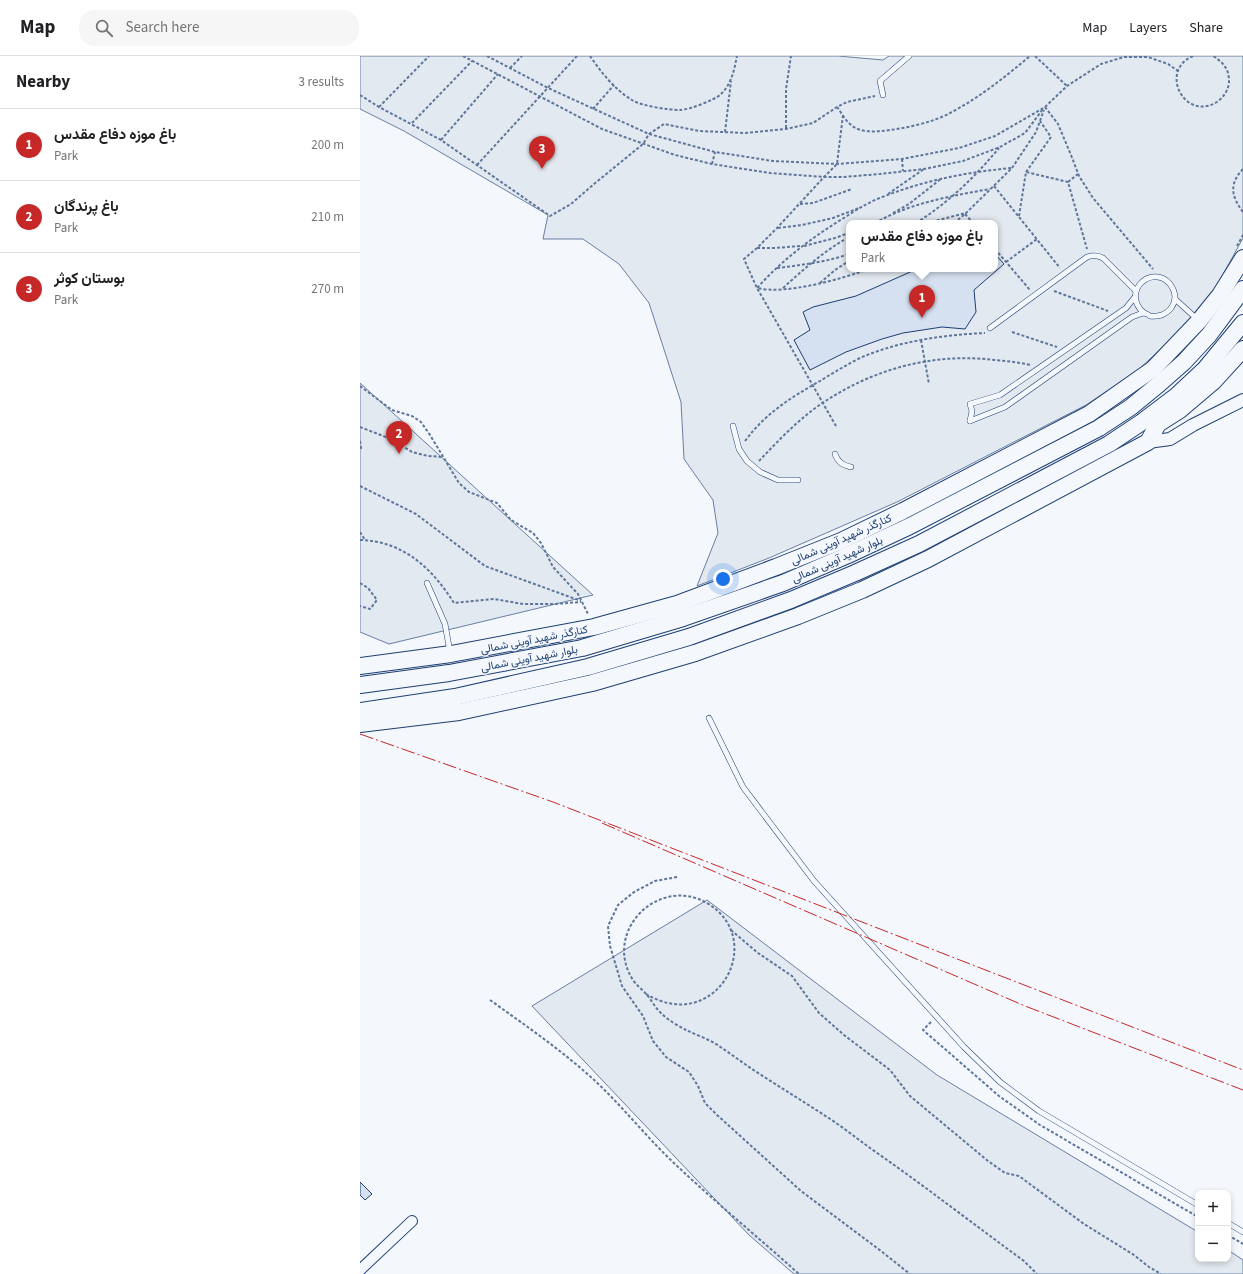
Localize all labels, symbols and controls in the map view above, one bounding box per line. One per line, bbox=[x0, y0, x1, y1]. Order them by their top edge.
search box bbox=[79, 10, 359, 46]
text: Map bbox=[20, 14, 55, 41]
icon: search bbox=[93, 17, 115, 39]
text: Search here bbox=[125, 17, 199, 38]
text: Map bbox=[1082, 18, 1107, 38]
text: Layers bbox=[1129, 18, 1167, 38]
text: Share bbox=[1189, 18, 1223, 38]
text: Nearby bbox=[16, 70, 70, 94]
text: 3 results bbox=[299, 73, 344, 91]
text: باغ موزه دفاع مقدس bbox=[54, 124, 176, 145]
text: 1 bbox=[26, 136, 32, 154]
text: 200 m bbox=[311, 136, 344, 154]
pin: 3 bbox=[529, 136, 555, 169]
text: Park bbox=[54, 147, 78, 165]
text: باغ پرندگان bbox=[54, 196, 119, 217]
text: 2 bbox=[26, 208, 32, 226]
text: 210 m bbox=[311, 208, 344, 226]
text: Park bbox=[54, 219, 78, 237]
popup bbox=[846, 220, 998, 272]
text: باغ موزه دفاع مقدس bbox=[861, 226, 983, 247]
text: Park bbox=[861, 249, 885, 267]
text: بوستان کوثر bbox=[54, 268, 125, 289]
text: 3 bbox=[26, 280, 32, 298]
text: 270 m bbox=[311, 280, 344, 298]
pin: 1 bbox=[909, 285, 935, 318]
text: Park bbox=[54, 291, 78, 309]
pin: 2 bbox=[386, 421, 412, 454]
street label: کنارگذر شهید آوینی شمالی bbox=[788, 510, 894, 569]
street label: بلوار شهید آوینی شمالی bbox=[789, 533, 885, 586]
your location bbox=[713, 569, 733, 589]
street label: کنارگذر شهید آوینی شمالی bbox=[479, 622, 589, 657]
street label: بلوار شهید آوینی شمالی bbox=[479, 642, 579, 675]
map controls bbox=[1195, 1190, 1231, 1262]
button: + bbox=[1195, 1190, 1231, 1226]
button: − bbox=[1195, 1226, 1231, 1262]

